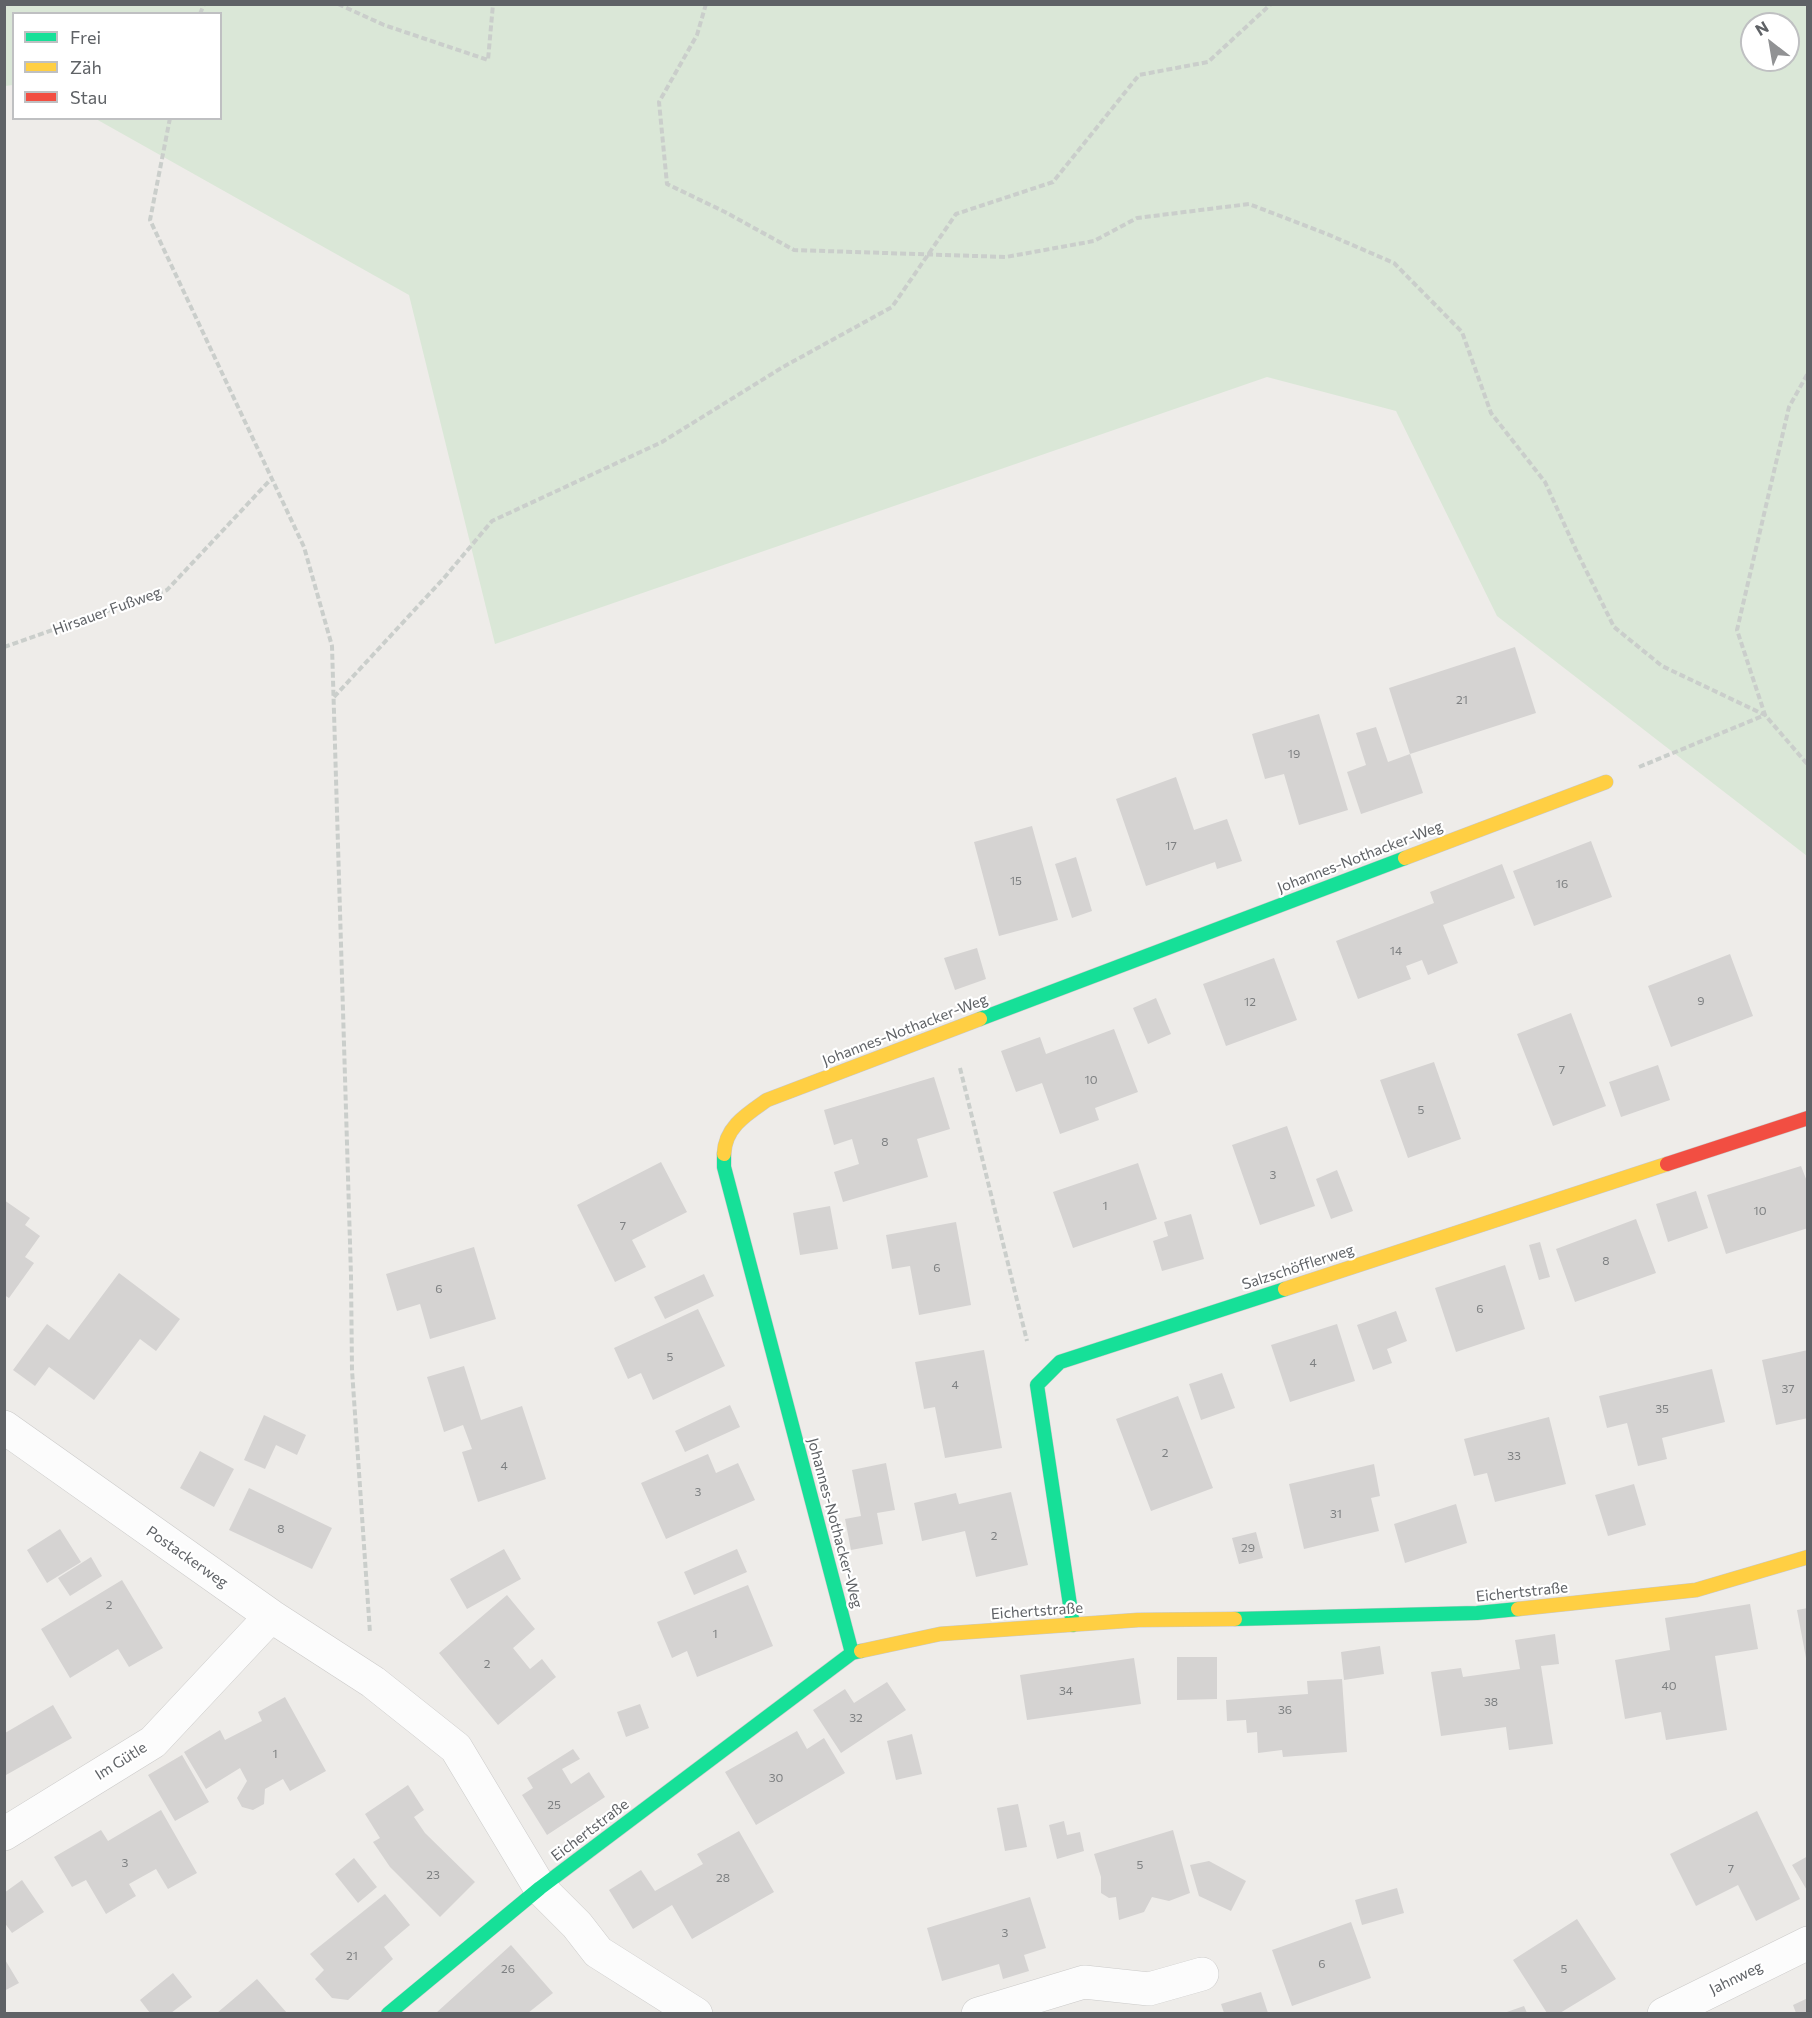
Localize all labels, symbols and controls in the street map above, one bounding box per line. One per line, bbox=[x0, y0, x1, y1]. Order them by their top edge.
legend bbox=[12, 12, 222, 120]
north arrow bbox=[1740, 12, 1800, 72]
text: N bbox=[1751, 17, 1772, 39]
text: Frei bbox=[70, 26, 101, 48]
text: Zäh bbox=[70, 56, 102, 78]
text: Stau bbox=[70, 86, 107, 108]
street label: Hirsauer Fußweg bbox=[50, 583, 164, 639]
house number: 21 bbox=[1456, 693, 1468, 707]
house number: 19 bbox=[1288, 747, 1300, 761]
street label: Johannes-Nothacker-Weg bbox=[1275, 817, 1445, 897]
house number: 17 bbox=[1165, 839, 1177, 853]
house number: 15 bbox=[1010, 874, 1022, 888]
house number: 16 bbox=[1556, 877, 1568, 891]
house number: 14 bbox=[1390, 944, 1402, 958]
street label: Johannes-Nothacker-Weg bbox=[820, 990, 990, 1070]
house number: 9 bbox=[1697, 994, 1705, 1008]
house number: 12 bbox=[1244, 995, 1256, 1009]
house number: 7 bbox=[1559, 1063, 1565, 1077]
house number: 10 bbox=[1085, 1073, 1097, 1087]
house number: 5 bbox=[1418, 1103, 1424, 1117]
house number: 8 bbox=[881, 1135, 889, 1149]
house number: 3 bbox=[1270, 1168, 1276, 1182]
house number: 1 bbox=[1102, 1199, 1108, 1213]
house number: 10 bbox=[1754, 1204, 1766, 1218]
house number: 7 bbox=[620, 1219, 626, 1233]
street label: Salzschöfflerweg bbox=[1240, 1240, 1356, 1294]
house number: 8 bbox=[1602, 1254, 1610, 1268]
house number: 6 bbox=[933, 1261, 941, 1275]
house number: 6 bbox=[435, 1282, 443, 1296]
house number: 6 bbox=[1476, 1302, 1484, 1316]
house number: 5 bbox=[667, 1350, 673, 1364]
house number: 4 bbox=[1309, 1356, 1317, 1370]
house number: 4 bbox=[951, 1378, 959, 1392]
house number: 37 bbox=[1781, 1382, 1795, 1396]
house number: 35 bbox=[1655, 1402, 1669, 1416]
street label: Johannes-Nothacker-Weg bbox=[804, 1436, 866, 1610]
house number: 2 bbox=[1162, 1446, 1168, 1460]
house number: 33 bbox=[1507, 1449, 1521, 1463]
house number: 4 bbox=[500, 1459, 508, 1473]
house number: 3 bbox=[695, 1485, 701, 1499]
house number: 31 bbox=[1330, 1507, 1342, 1521]
street label: Postackerweg bbox=[143, 1522, 231, 1592]
house number: 8 bbox=[277, 1522, 285, 1536]
house number: 2 bbox=[991, 1529, 997, 1543]
house number: 29 bbox=[1241, 1541, 1255, 1555]
street label: Eichertstraße bbox=[1475, 1578, 1569, 1606]
house number: 2 bbox=[106, 1598, 112, 1612]
street label: Eichertstraße bbox=[990, 1599, 1084, 1623]
house number: 1 bbox=[712, 1627, 718, 1641]
house number: 2 bbox=[484, 1657, 490, 1671]
house number: 40 bbox=[1661, 1679, 1677, 1693]
house number: 34 bbox=[1059, 1684, 1073, 1698]
house number: 38 bbox=[1484, 1695, 1498, 1709]
house number: 36 bbox=[1278, 1703, 1292, 1717]
house number: 32 bbox=[849, 1711, 863, 1725]
street label: Im Gütle bbox=[92, 1738, 150, 1784]
house number: 1 bbox=[272, 1747, 278, 1761]
house number: 30 bbox=[769, 1771, 783, 1785]
street label: Eichertstraße bbox=[548, 1795, 632, 1865]
house number: 25 bbox=[547, 1798, 561, 1812]
house number: 3 bbox=[122, 1856, 128, 1870]
house number: 5 bbox=[1137, 1858, 1143, 1872]
house number: 7 bbox=[1728, 1862, 1734, 1876]
house number: 23 bbox=[426, 1868, 440, 1882]
house number: 28 bbox=[716, 1871, 730, 1885]
house number: 3 bbox=[1002, 1926, 1008, 1940]
house number: 21 bbox=[346, 1949, 358, 1963]
house number: 6 bbox=[1318, 1957, 1326, 1971]
street label: Jahnweg bbox=[1706, 1957, 1766, 1999]
house number: 26 bbox=[501, 1962, 515, 1976]
house number: 5 bbox=[1561, 1962, 1567, 1976]

